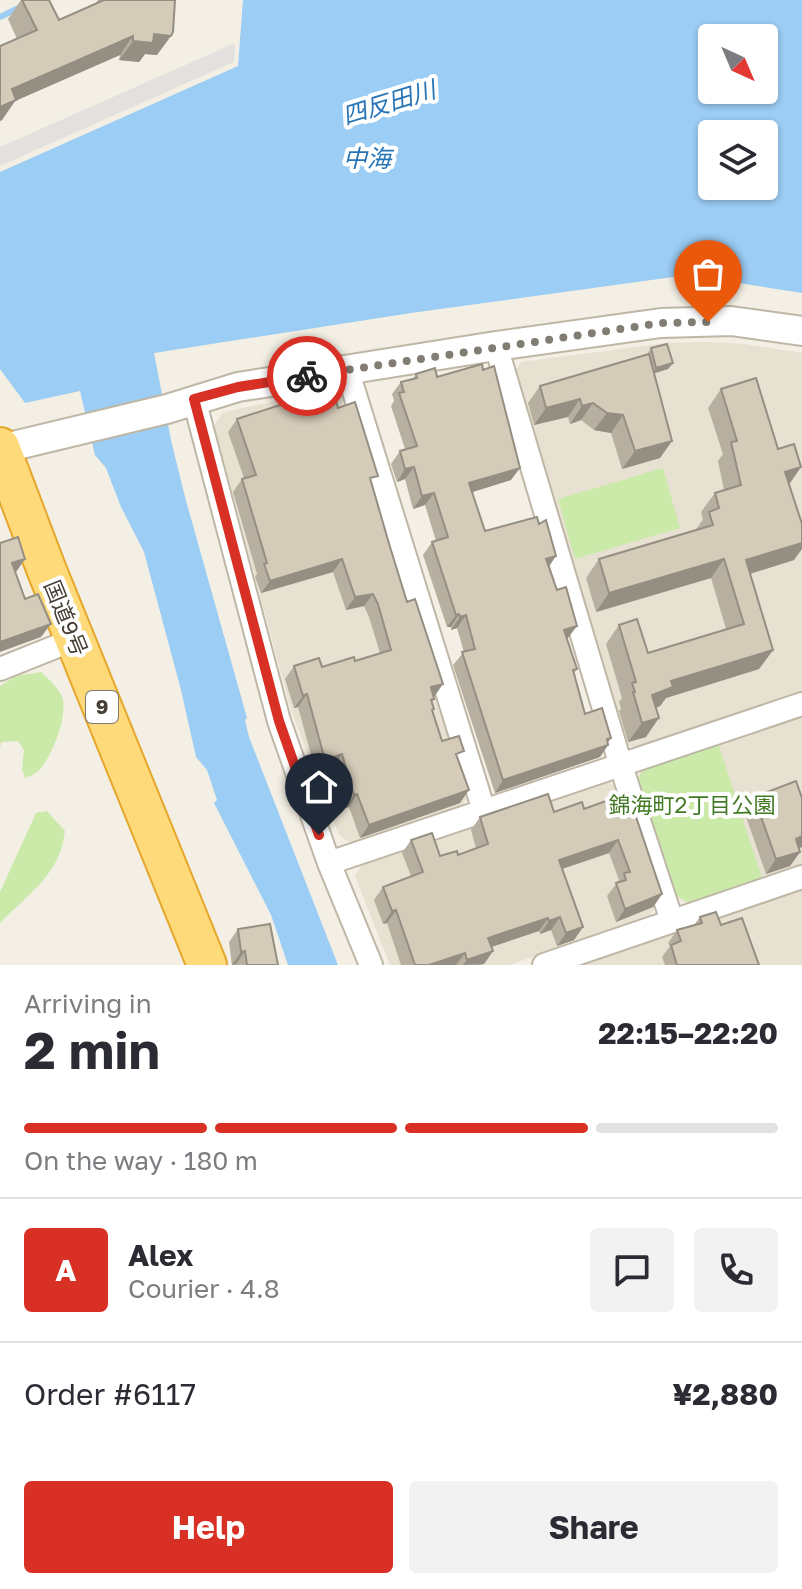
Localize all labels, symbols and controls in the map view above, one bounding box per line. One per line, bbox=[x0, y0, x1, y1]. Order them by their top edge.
north arrow bbox=[698, 24, 778, 104]
map controls bbox=[698, 24, 778, 200]
water label: 四反田川 bbox=[338, 73, 442, 129]
button: layers bbox=[698, 120, 778, 200]
water label: 中海 bbox=[343, 143, 395, 172]
pin bbox=[674, 240, 742, 322]
icon: bag bbox=[686, 252, 730, 296]
courier bbox=[267, 336, 347, 416]
icon: bike bbox=[285, 354, 329, 398]
street label: 国道9号 bbox=[39, 576, 94, 660]
road number: 9 bbox=[86, 691, 118, 723]
pin bbox=[285, 753, 353, 835]
icon: home bbox=[297, 765, 341, 809]
park label: 錦海町2丁目公園 bbox=[609, 791, 775, 818]
text: Arriving in bbox=[24, 988, 152, 1019]
text: 22:15–22:20 bbox=[598, 1015, 778, 1051]
text: 2 min bbox=[24, 1018, 160, 1080]
text: On the way · 180 m bbox=[24, 1145, 258, 1176]
button: chat bbox=[590, 1228, 674, 1312]
button: phone bbox=[694, 1228, 778, 1312]
text: Alex bbox=[128, 1237, 193, 1273]
text: A bbox=[55, 1252, 77, 1288]
text: Courier · 4.8 bbox=[128, 1273, 280, 1304]
text: Order #6117 bbox=[24, 1376, 196, 1412]
text: ¥2,880 bbox=[672, 1376, 778, 1412]
button: Help bbox=[24, 1481, 393, 1573]
button: Share bbox=[409, 1481, 778, 1573]

